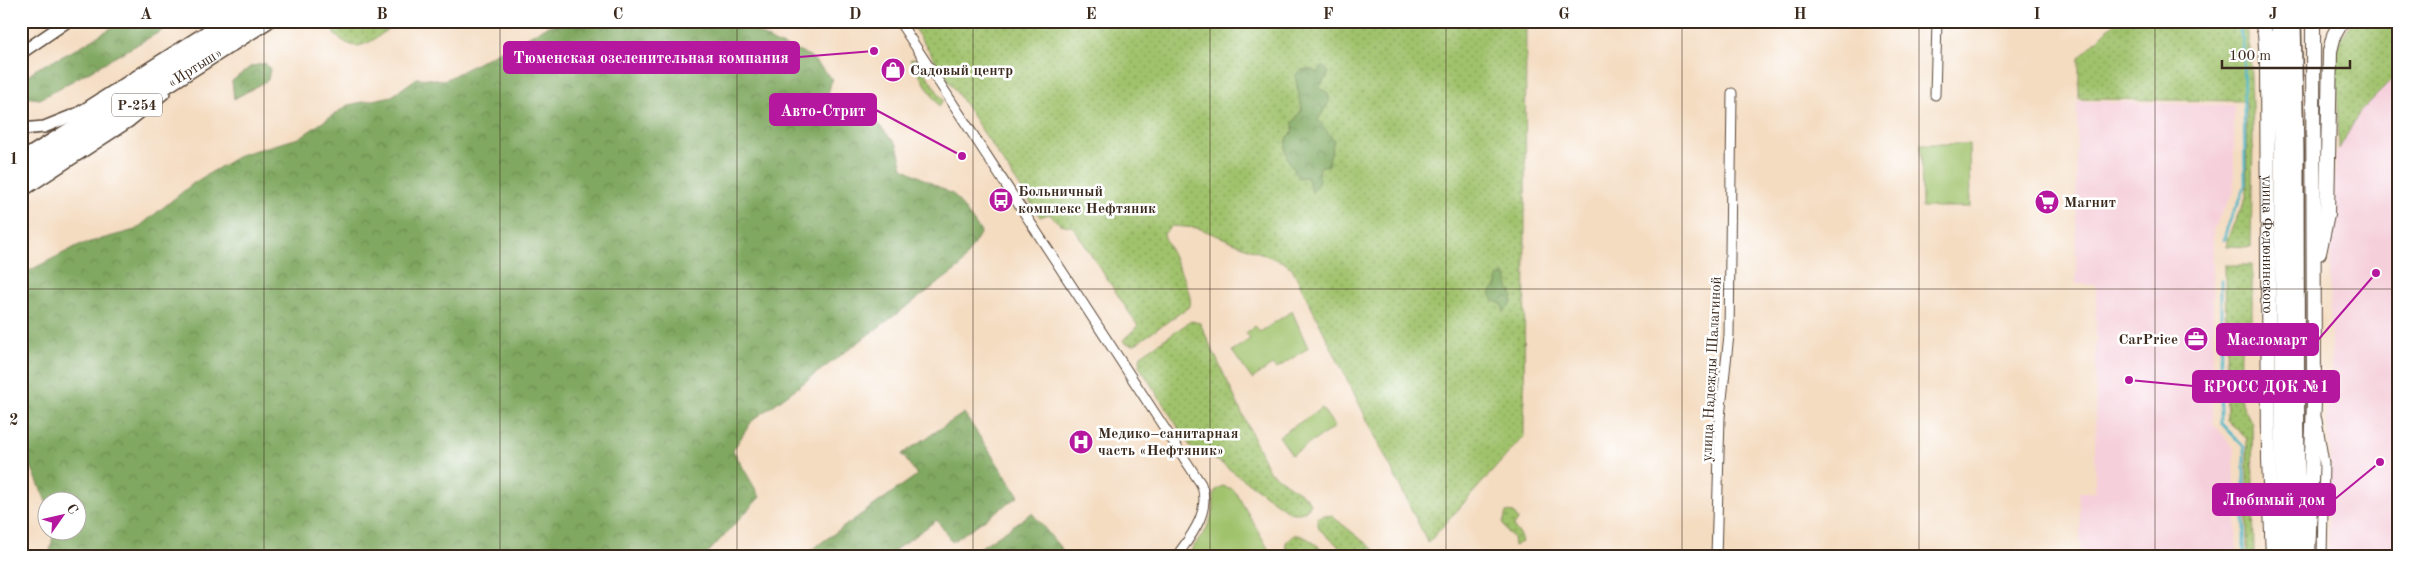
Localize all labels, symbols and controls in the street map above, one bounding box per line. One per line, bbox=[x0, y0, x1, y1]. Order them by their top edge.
text: A bbox=[140, 7, 152, 23]
text: B bbox=[376, 7, 388, 23]
text: C bbox=[613, 7, 623, 23]
text: D bbox=[849, 7, 861, 23]
text: E bbox=[1085, 7, 1097, 23]
text: F bbox=[1323, 7, 1334, 23]
text: G bbox=[1558, 7, 1570, 23]
text: H bbox=[1793, 7, 1807, 23]
text: I bbox=[2033, 7, 2041, 23]
text: J bbox=[2269, 7, 2278, 23]
scale bar bbox=[2222, 38, 2349, 70]
callout: Тюменская озеленительная компания bbox=[504, 42, 799, 73]
street label: «Иртыш» bbox=[166, 46, 225, 91]
text: 100 m bbox=[2229, 49, 2271, 64]
text: Тюменская озеленительная компания bbox=[513, 51, 789, 67]
shop icon: Садовый центр bbox=[880, 57, 906, 83]
place label: Садовый центр bbox=[910, 64, 1013, 79]
road number: Р-254 bbox=[112, 94, 162, 116]
callout: Авто-Стрит bbox=[770, 94, 876, 125]
text: Авто-Стрит bbox=[780, 104, 866, 120]
text: 1 bbox=[9, 152, 19, 168]
street label: улица Федюнинского bbox=[2259, 175, 2274, 314]
place label: Больничный комплекс Нефтяник bbox=[1018, 185, 1156, 217]
bus stop icon: Больничный комплекс Нефтяник bbox=[988, 187, 1014, 213]
supermarket icon: Магнит bbox=[2034, 189, 2060, 215]
place label: Магнит bbox=[2064, 196, 2116, 211]
street label: улица Надежды Шалагиной bbox=[1700, 276, 1725, 462]
callout: Масломарт bbox=[2217, 324, 2318, 355]
office icon: CarPrice bbox=[2183, 326, 2209, 352]
place label: CarPrice bbox=[2118, 333, 2178, 348]
text: Масломарт bbox=[2226, 333, 2308, 349]
callout: КРОСС ДОК №1 bbox=[2193, 371, 2339, 402]
text: КРОСС ДОК №1 bbox=[2203, 380, 2329, 396]
text: 2 bbox=[9, 413, 19, 429]
place label: Медико–санитарная часть «Нефтяник» bbox=[1098, 427, 1238, 459]
hospital icon: Медико–санитарная часть «Нефтяник» bbox=[1068, 429, 1094, 455]
callout: Любимый дом bbox=[2213, 484, 2335, 515]
north arrow bbox=[38, 490, 88, 540]
text: Любимый дом bbox=[2223, 493, 2325, 509]
text: С bbox=[64, 502, 80, 517]

